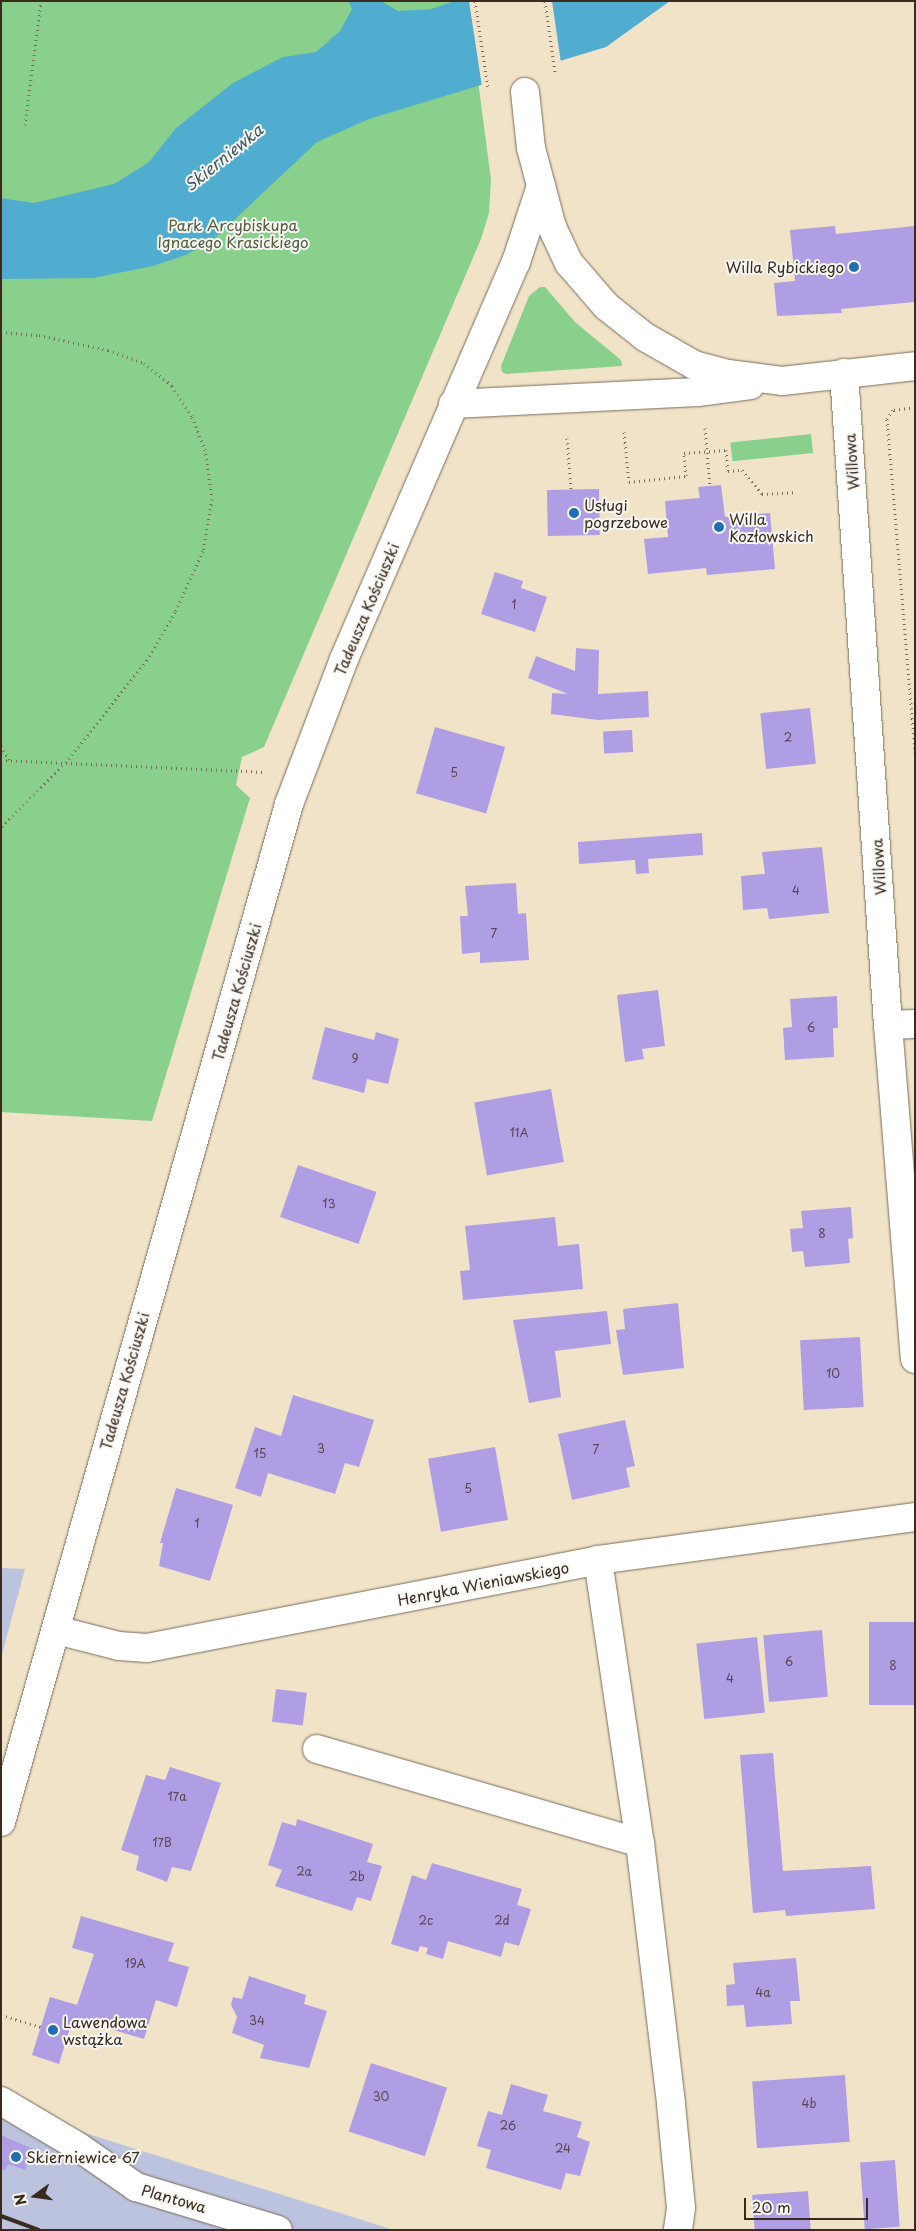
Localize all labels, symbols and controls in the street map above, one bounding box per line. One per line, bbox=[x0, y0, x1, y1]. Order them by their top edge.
water label: Skierniewka bbox=[180, 120, 266, 194]
park label: Park Arcybiskupa Ignacego Krasickiego bbox=[157, 215, 309, 250]
place label: Willa Rybickiego bbox=[725, 258, 844, 276]
marker: Willa Rybickiego bbox=[848, 261, 860, 273]
street label: Willowa bbox=[840, 433, 862, 491]
place label: Usługi pogrzebowe bbox=[584, 495, 668, 530]
marker: Usługi pogrzebowe bbox=[568, 507, 580, 519]
place label: Willa Kozłowskich bbox=[729, 509, 814, 544]
marker: Willa Kozłowskich bbox=[713, 521, 725, 533]
street label: Tadeusza Kościuszki bbox=[330, 539, 402, 679]
house number: 1 bbox=[511, 598, 517, 612]
house number: 2 bbox=[784, 731, 792, 745]
house number: 5 bbox=[450, 766, 458, 780]
street label: Willowa bbox=[867, 838, 889, 896]
house number: 4 bbox=[792, 884, 800, 898]
street label: Tadeusza Kościuszki bbox=[208, 920, 264, 1064]
house number: 7 bbox=[491, 927, 497, 941]
house number: 6 bbox=[807, 1021, 815, 1035]
house number: 9 bbox=[351, 1052, 359, 1066]
house number: 11A bbox=[509, 1126, 529, 1140]
house number: 13 bbox=[322, 1197, 336, 1211]
house number: 8 bbox=[818, 1227, 826, 1241]
street label: Tadeusza Kościuszki bbox=[96, 1309, 152, 1453]
house number: 10 bbox=[826, 1367, 840, 1381]
house number: 3 bbox=[317, 1442, 325, 1456]
house number: 7 bbox=[593, 1443, 599, 1457]
house number: 15 bbox=[253, 1447, 267, 1461]
house number: 5 bbox=[464, 1482, 472, 1496]
house number: 1 bbox=[194, 1517, 200, 1531]
street label: Henryka Wieniawskiego bbox=[395, 1557, 571, 1609]
house number: 6 bbox=[785, 1655, 793, 1669]
house number: 8 bbox=[889, 1659, 897, 1673]
house number: 4 bbox=[726, 1672, 734, 1686]
house number: 17a bbox=[167, 1790, 187, 1804]
house number: 17B bbox=[152, 1836, 172, 1850]
house number: 2a bbox=[296, 1865, 312, 1879]
house number: 2b bbox=[349, 1870, 365, 1884]
house number: 2c bbox=[419, 1914, 433, 1928]
house number: 2d bbox=[494, 1914, 510, 1928]
house number: 19A bbox=[124, 1957, 146, 1971]
house number: 4a bbox=[755, 1986, 771, 2000]
place label: Lawendowa wstążka bbox=[63, 2012, 147, 2047]
house number: 34 bbox=[249, 2014, 265, 2028]
marker: Lawendowa wstążka bbox=[47, 2024, 59, 2036]
house number: 30 bbox=[373, 2090, 389, 2104]
house number: 4b bbox=[802, 2097, 816, 2111]
house number: 26 bbox=[500, 2119, 516, 2133]
house number: 24 bbox=[555, 2142, 571, 2156]
place label: Skierniewice 67 bbox=[26, 2148, 140, 2166]
marker: Skierniewice 67 bbox=[10, 2151, 22, 2163]
north arrow bbox=[10, 2171, 60, 2221]
street label: Plantowa bbox=[140, 2180, 208, 2216]
scale bar bbox=[746, 2188, 870, 2220]
text: N bbox=[8, 2192, 31, 2208]
text: 20 m bbox=[752, 2195, 791, 2218]

